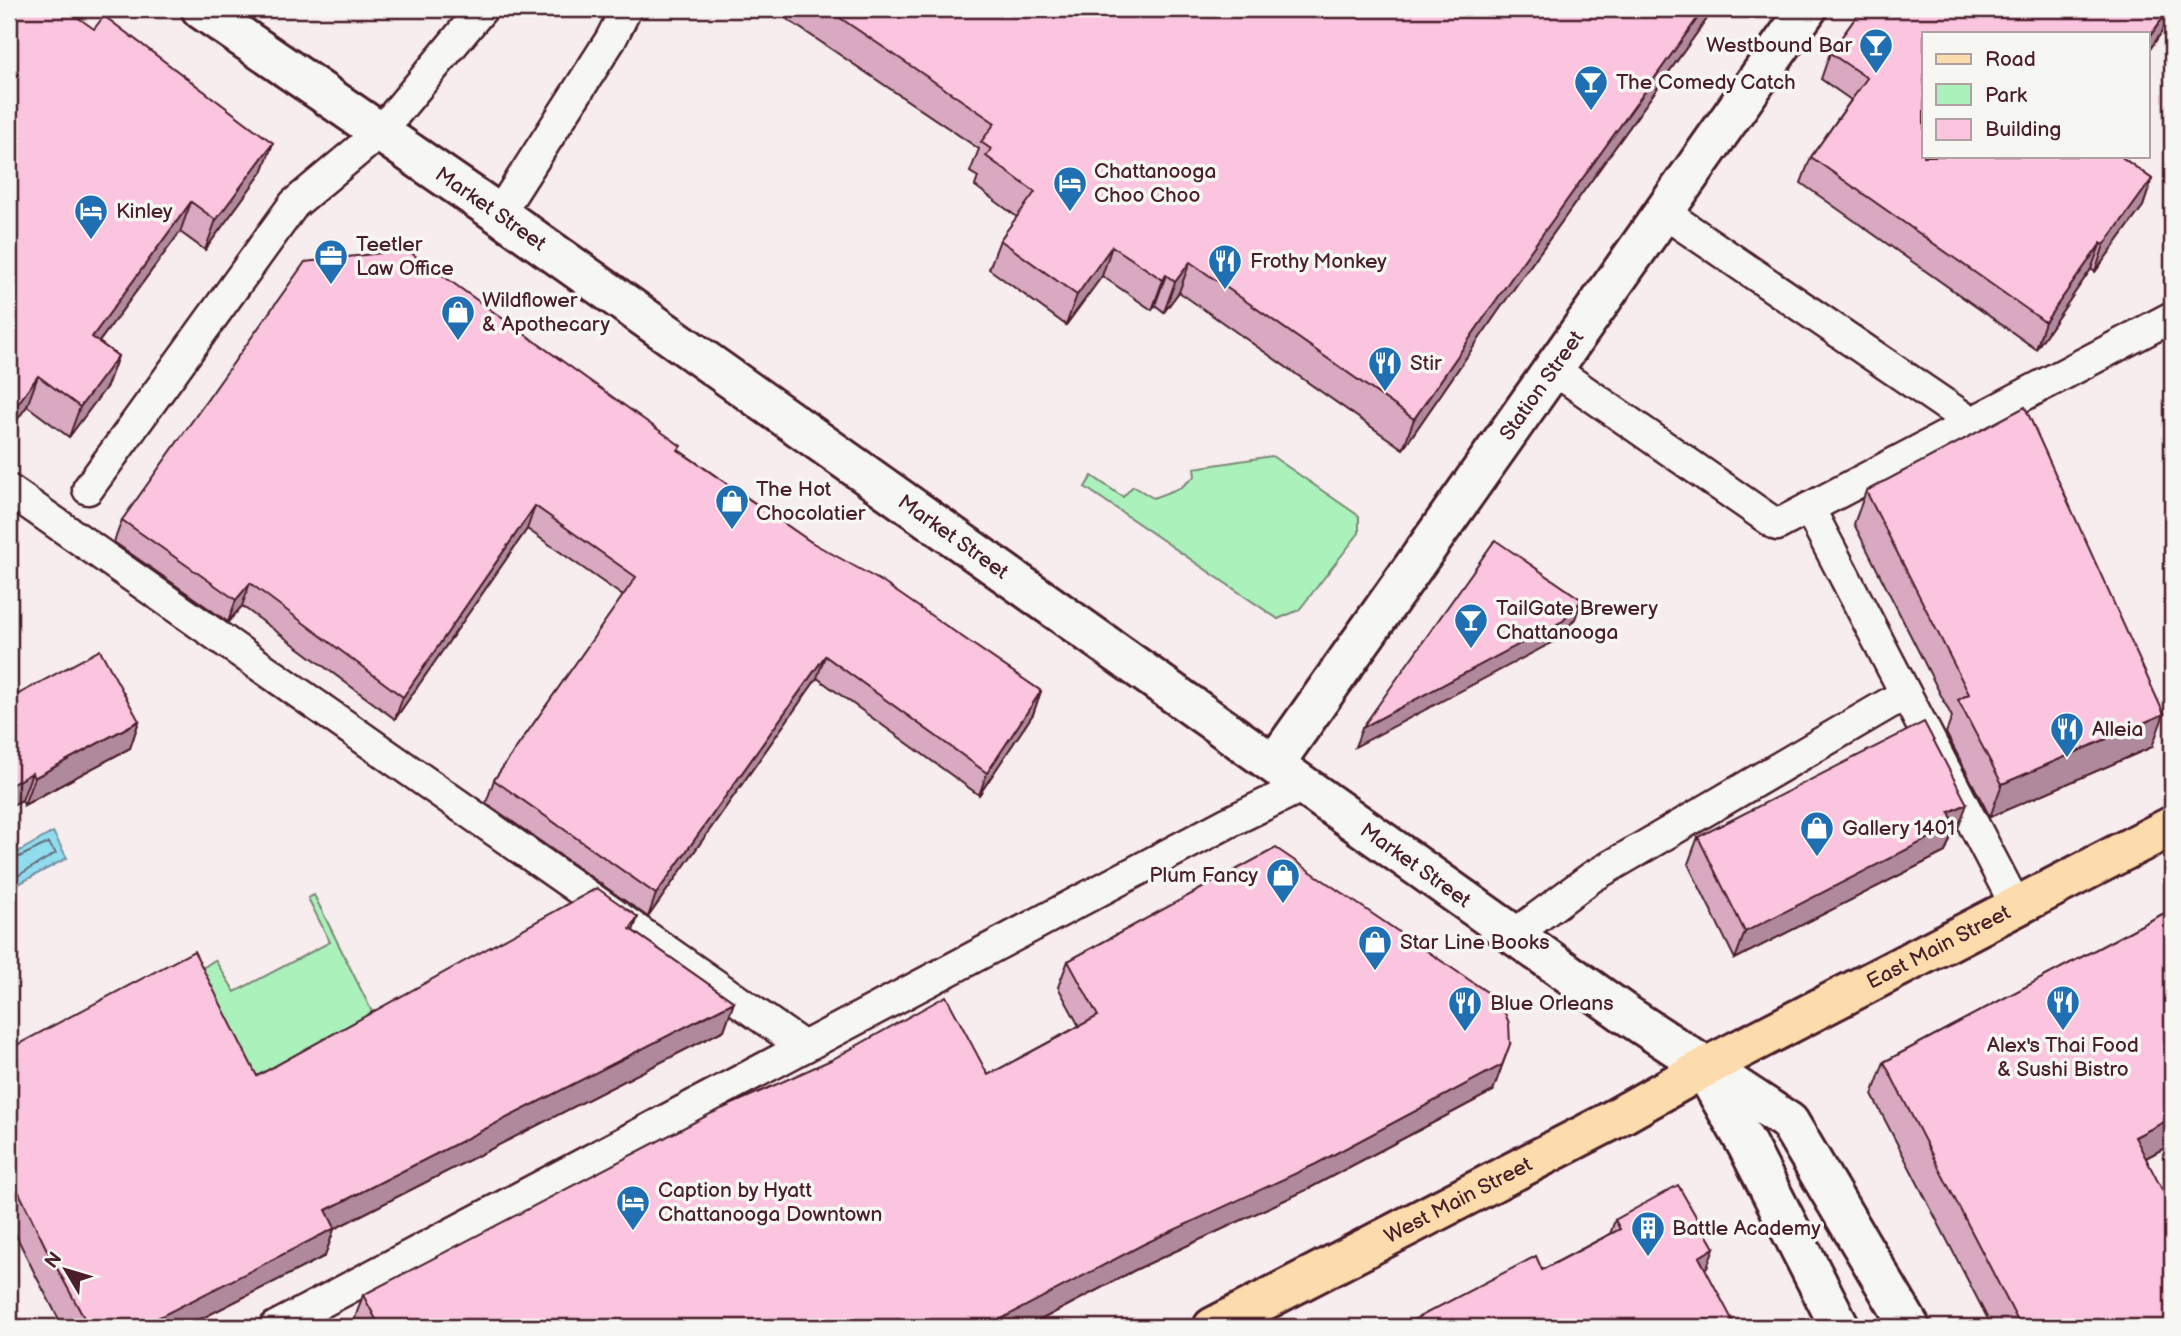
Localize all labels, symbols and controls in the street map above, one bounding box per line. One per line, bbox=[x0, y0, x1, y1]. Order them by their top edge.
bar icon: Westbound Bar bbox=[1857, 26, 1895, 75]
legend bbox=[1922, 32, 2150, 158]
place label: Westbound Bar bbox=[1706, 33, 1852, 58]
text: Road bbox=[1985, 47, 2036, 72]
bar icon: The Comedy Catch bbox=[1572, 63, 1610, 112]
place label: The Comedy Catch bbox=[1616, 70, 1796, 95]
text: Park bbox=[1985, 83, 2028, 108]
text: Building bbox=[1985, 117, 2061, 142]
place label: Chattanooga Choo Choo bbox=[1094, 159, 1216, 208]
street label: Market Street bbox=[430, 162, 551, 257]
hotel icon: Chattanooga Choo Choo bbox=[1051, 164, 1089, 213]
hotel icon: Kinley bbox=[72, 192, 110, 241]
place label: Kinley bbox=[116, 199, 173, 224]
place label: Teetler Law Office bbox=[356, 232, 454, 281]
office icon: Teetler Law Office bbox=[312, 237, 350, 286]
restaurant icon: Frothy Monkey bbox=[1206, 242, 1244, 291]
place label: Frothy Monkey bbox=[1250, 249, 1387, 274]
place label: Wildflower & Apothecary bbox=[482, 288, 610, 337]
shop icon: Wildflower & Apothecary bbox=[439, 293, 477, 342]
street label: Station Street bbox=[1494, 326, 1589, 446]
restaurant icon: Stir bbox=[1366, 344, 1404, 393]
place label: Stir bbox=[1410, 351, 1442, 376]
place label: The Hot Chocolatier bbox=[756, 477, 866, 526]
shop icon: The Hot Chocolatier bbox=[713, 482, 751, 531]
street label: Market Street bbox=[893, 489, 1014, 585]
place label: TailGate Brewery Chattanooga bbox=[1496, 596, 1659, 645]
bar icon: TailGate Brewery Chattanooga bbox=[1452, 601, 1490, 650]
restaurant icon: Alleia bbox=[2048, 710, 2086, 759]
place label: Alleia bbox=[2092, 717, 2143, 742]
shop icon: Gallery 1401 bbox=[1798, 809, 1836, 858]
place label: Gallery 1401 bbox=[1842, 816, 1955, 841]
street label: Market Street bbox=[1355, 818, 1476, 913]
shop icon: Plum Fancy bbox=[1264, 856, 1302, 905]
place label: Plum Fancy bbox=[1149, 863, 1259, 888]
street label: East Main Street bbox=[1863, 900, 2015, 995]
shop icon: Star Line Books bbox=[1356, 923, 1394, 972]
place label: Star Line Books bbox=[1400, 930, 1550, 955]
restaurant icon: Alex's Thai Food & Sushi Bistro bbox=[2044, 983, 2082, 1032]
restaurant icon: Blue Orleans bbox=[1446, 984, 1484, 1033]
place label: Blue Orleans bbox=[1490, 991, 1614, 1016]
place label: Alex's Thai Food & Sushi Bistro bbox=[1987, 1033, 2139, 1082]
street label: West Main Street bbox=[1380, 1152, 1537, 1249]
place label: Caption by Hyatt Chattanooga Downtown bbox=[658, 1178, 882, 1227]
hotel icon: Caption by Hyatt Chattanooga Downtown bbox=[614, 1183, 652, 1232]
building icon: Battle Academy bbox=[1629, 1209, 1667, 1258]
place label: Battle Academy bbox=[1672, 1216, 1821, 1241]
north arrow bbox=[32, 1234, 102, 1304]
text: N bbox=[40, 1248, 67, 1273]

